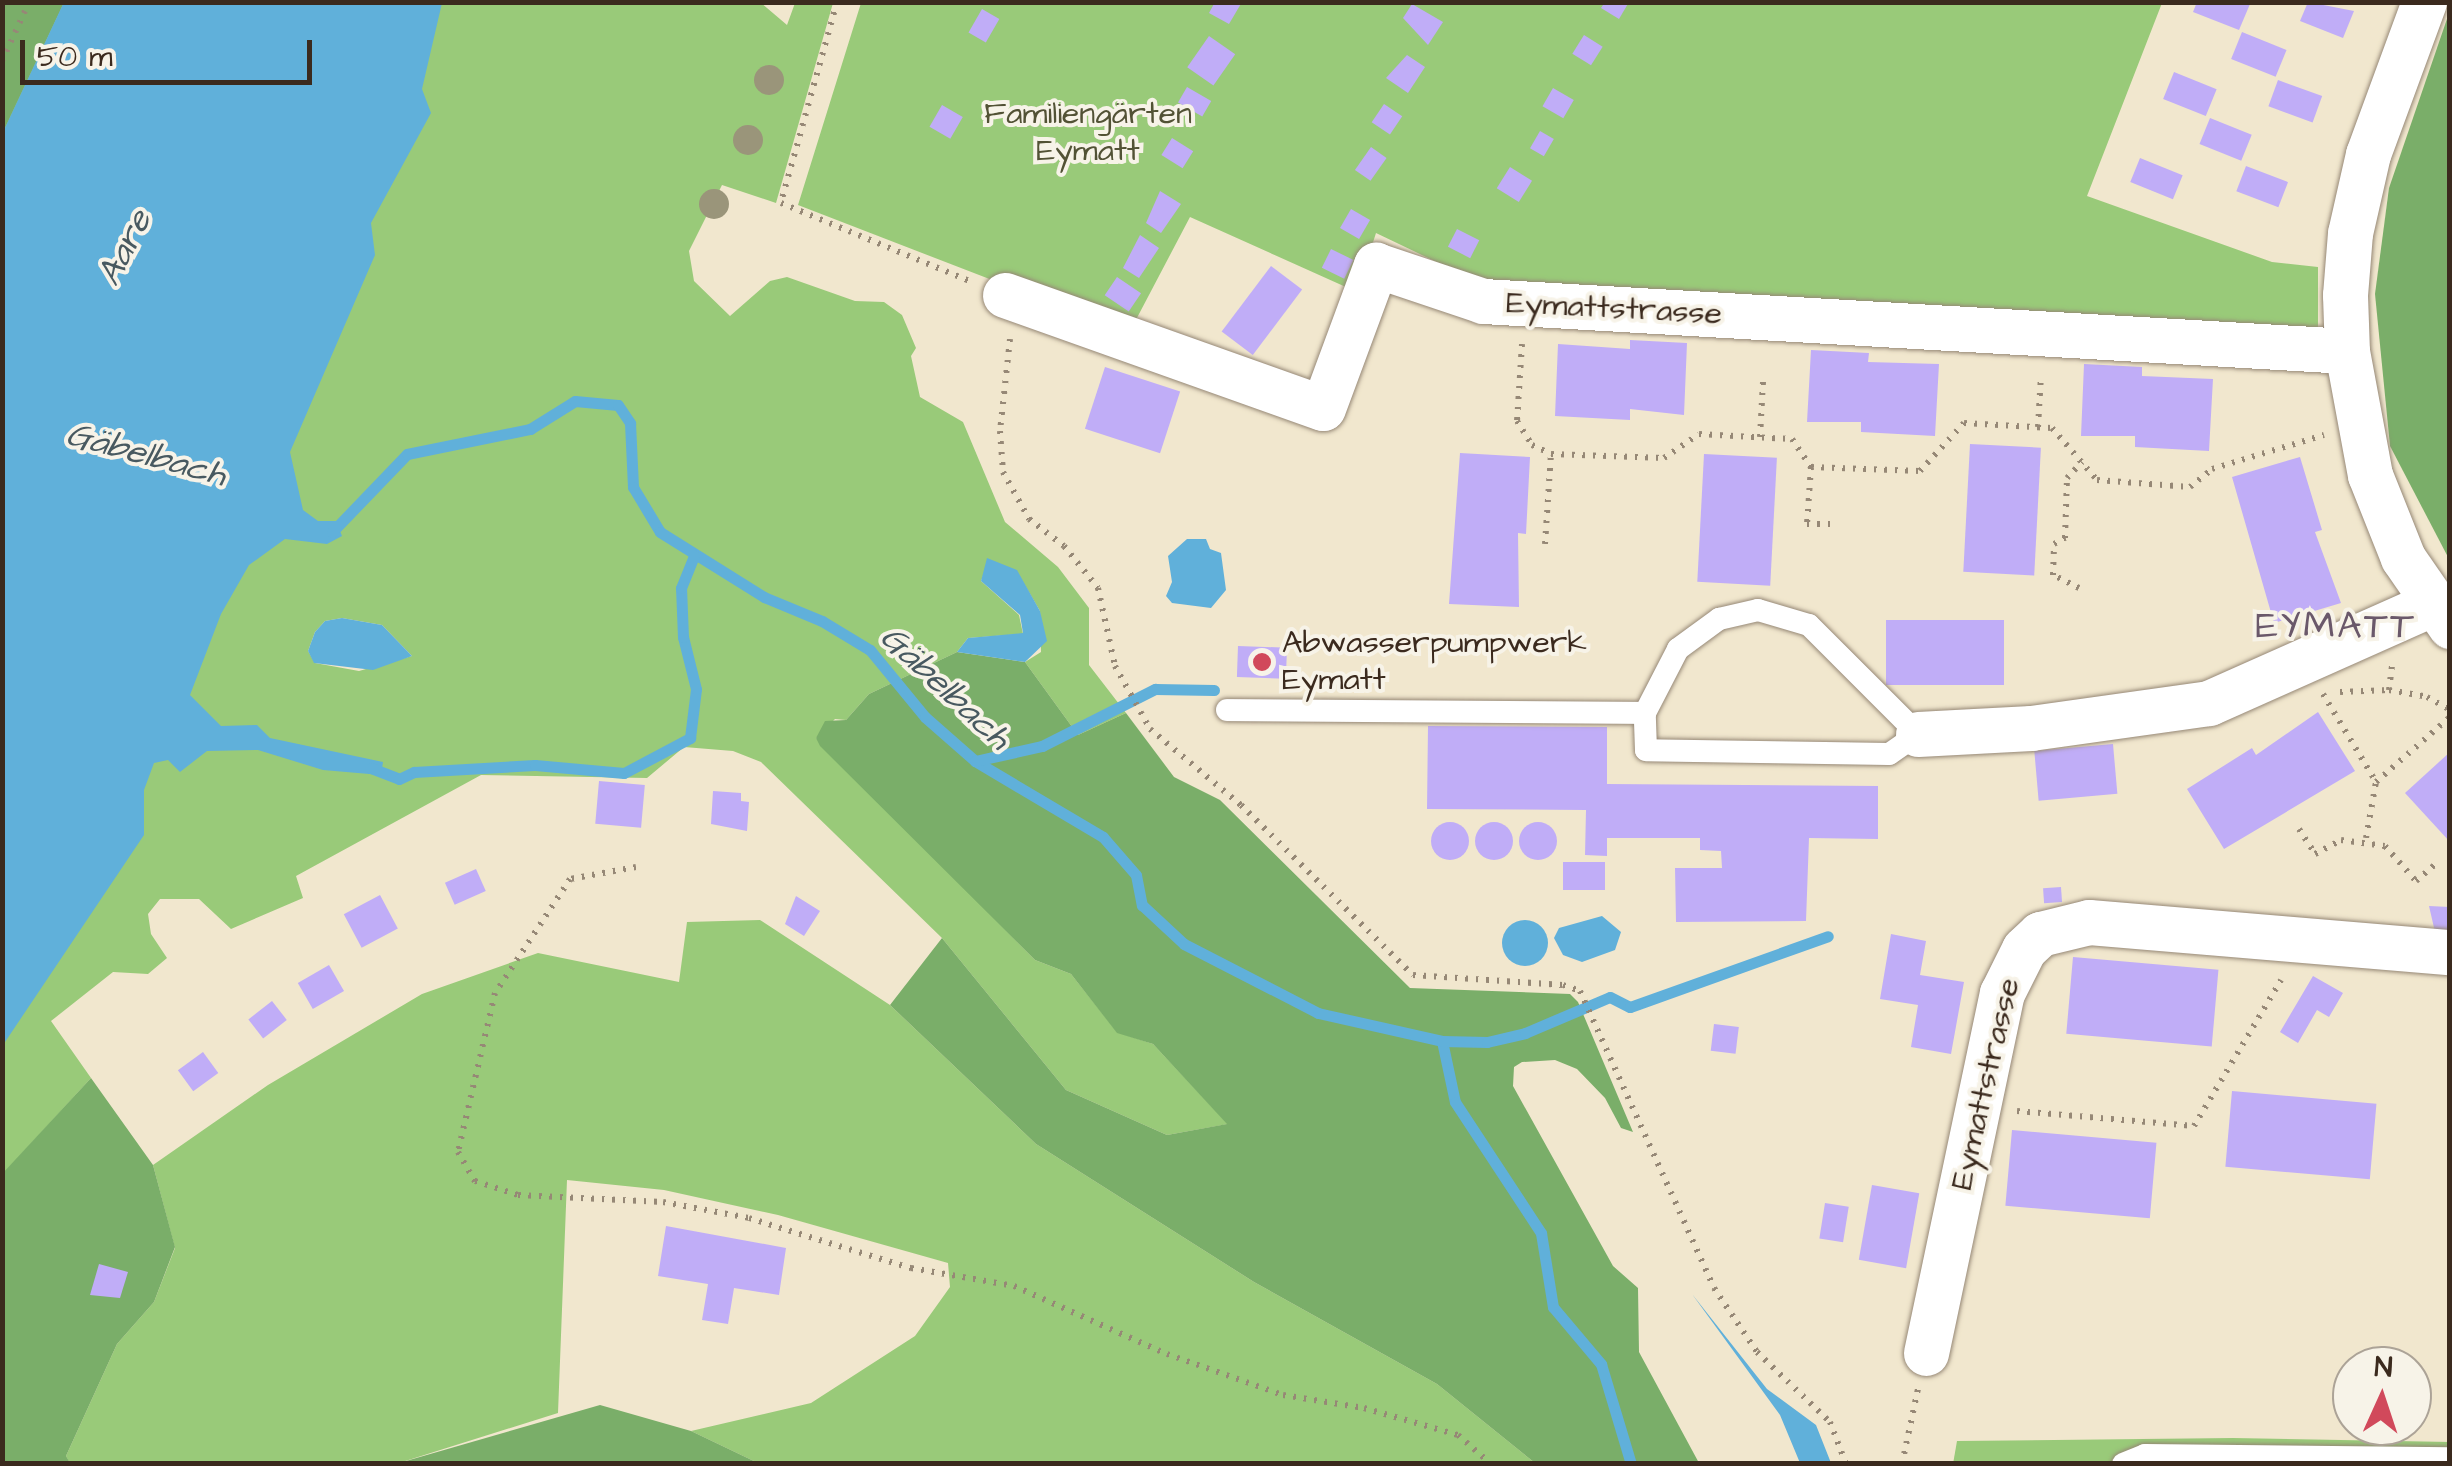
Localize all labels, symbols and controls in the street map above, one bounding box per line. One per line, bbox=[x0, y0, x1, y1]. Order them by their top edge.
scale bar bbox=[25, 20, 318, 82]
text: 50 m bbox=[37, 36, 113, 78]
park label: Familiengärten Eymatt bbox=[984, 96, 1192, 171]
water label: Aare bbox=[88, 204, 162, 292]
street label: Eymattstrasse bbox=[1505, 284, 1723, 334]
water label: Gäbelbach bbox=[62, 414, 230, 496]
district label: EYMATT bbox=[2256, 604, 2416, 650]
water label: Gäbelbach bbox=[871, 617, 1019, 759]
place label: Abwasserpumpwerk Eymatt bbox=[1282, 625, 1587, 700]
marker: Abwasserpumpwerk Eymatt bbox=[1251, 651, 1273, 673]
street label: Eymattstrasse bbox=[1943, 974, 2029, 1194]
north arrow bbox=[2332, 1346, 2432, 1446]
text: N bbox=[2374, 1348, 2393, 1387]

